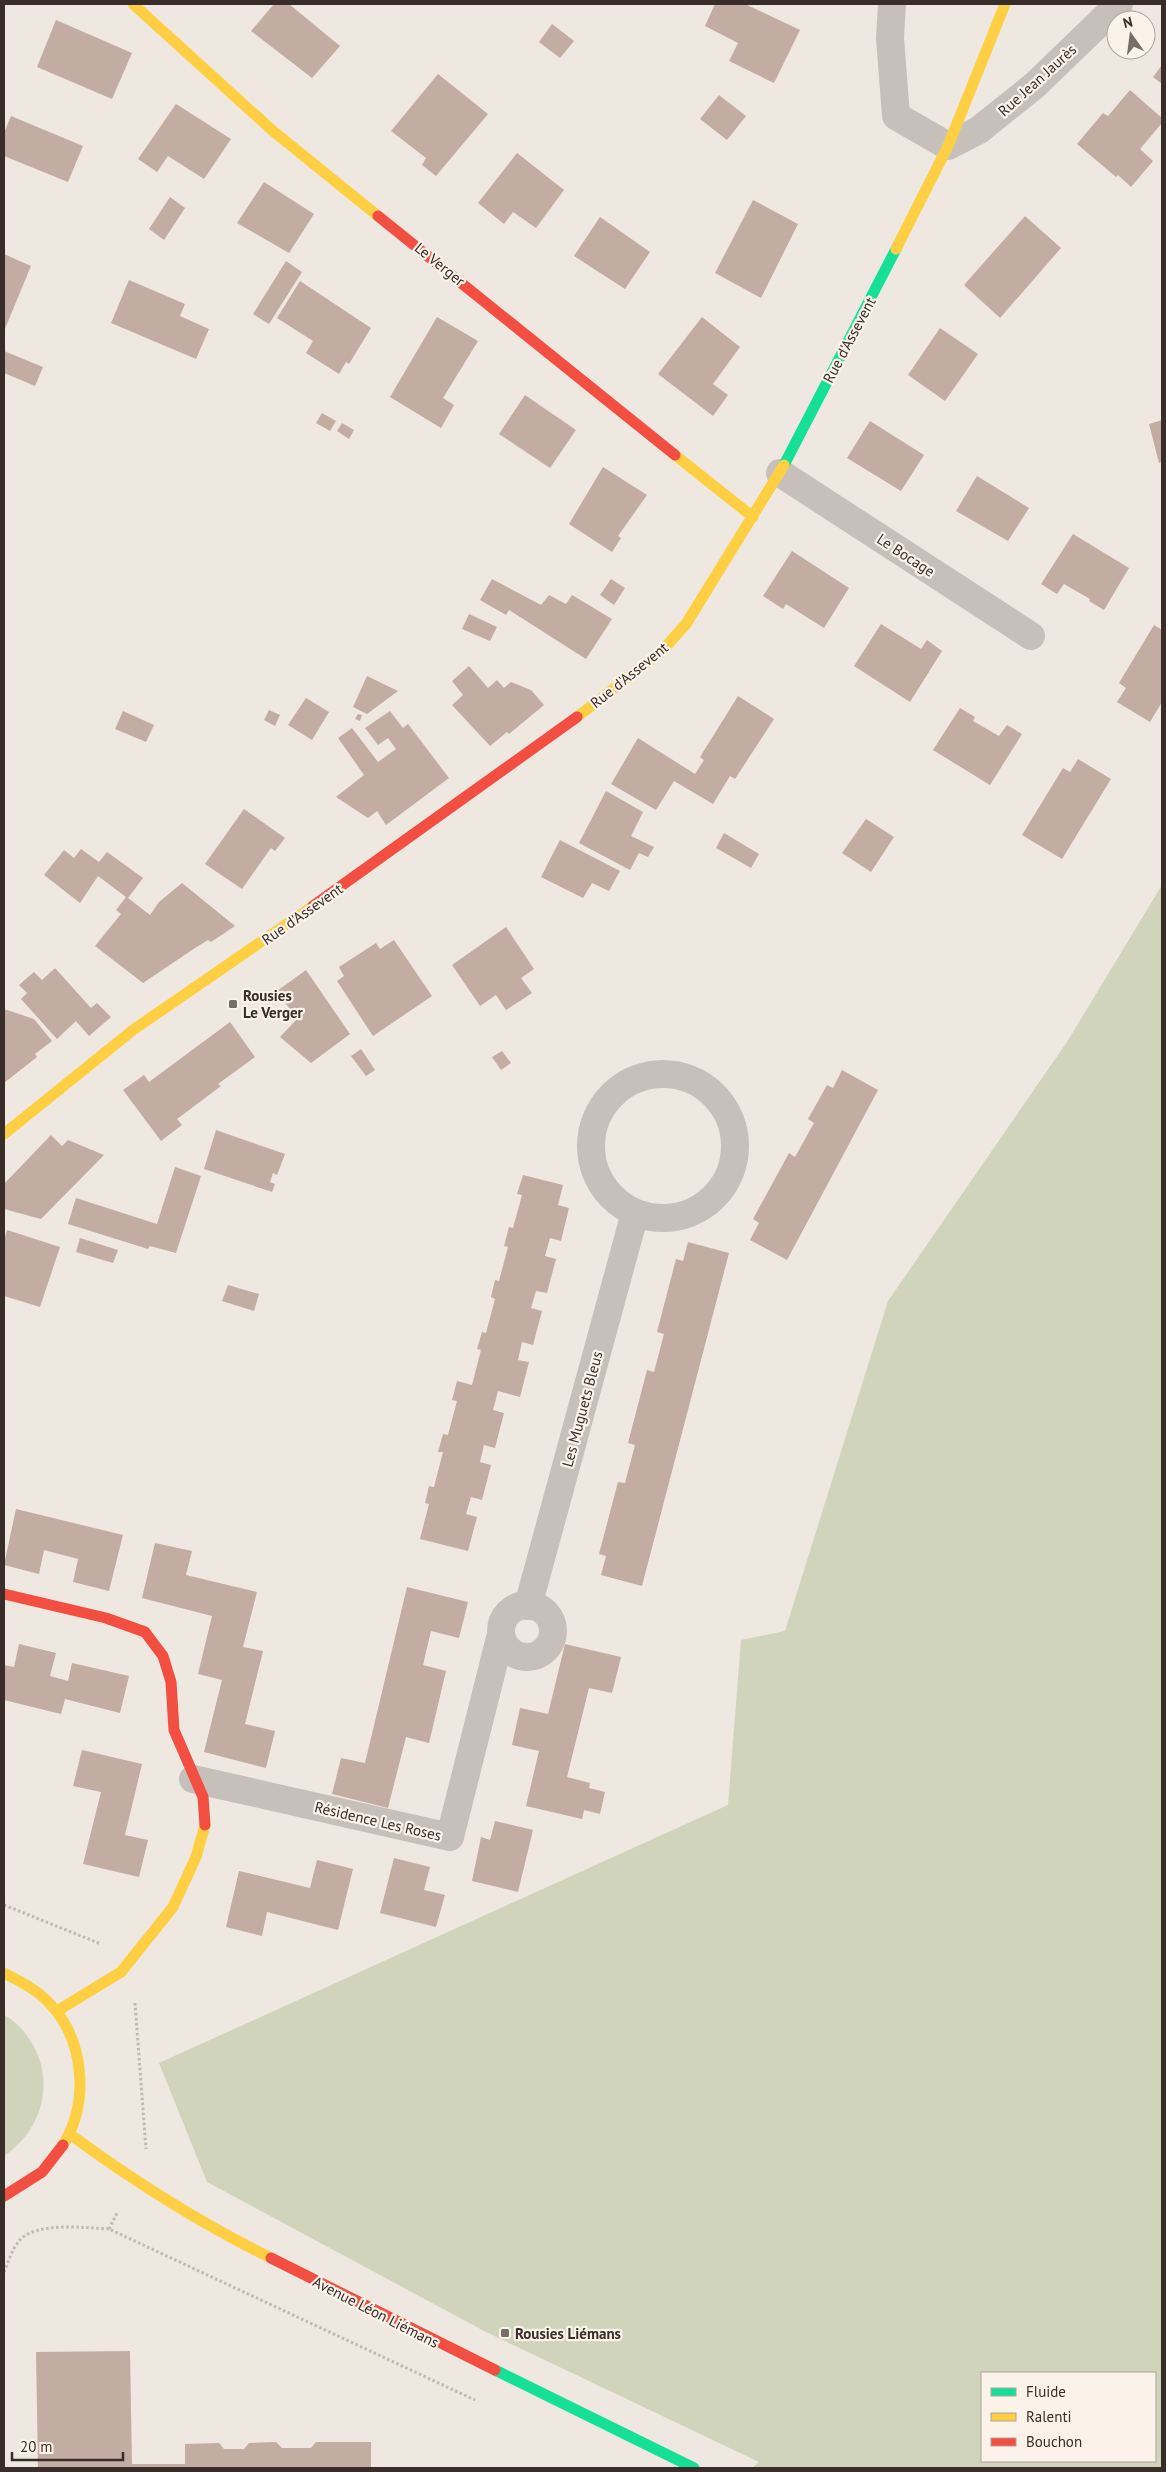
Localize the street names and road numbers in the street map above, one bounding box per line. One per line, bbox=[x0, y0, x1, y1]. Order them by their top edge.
street label: Rue Jean Jaurès bbox=[994, 40, 1080, 120]
street label: Le Verger bbox=[411, 238, 469, 290]
street label: Rue d'Assevent bbox=[818, 294, 880, 386]
street label: Le Bocage bbox=[873, 529, 939, 581]
street label: Rue d'Assevent bbox=[586, 638, 672, 712]
street label: Rue d'Assevent bbox=[258, 879, 346, 949]
street label: Les Muguets Bleus bbox=[557, 1349, 607, 1469]
street label: Résidence Les Roses bbox=[313, 1797, 443, 1845]
street label: Avenue Léon Liémans bbox=[310, 2272, 442, 2352]

